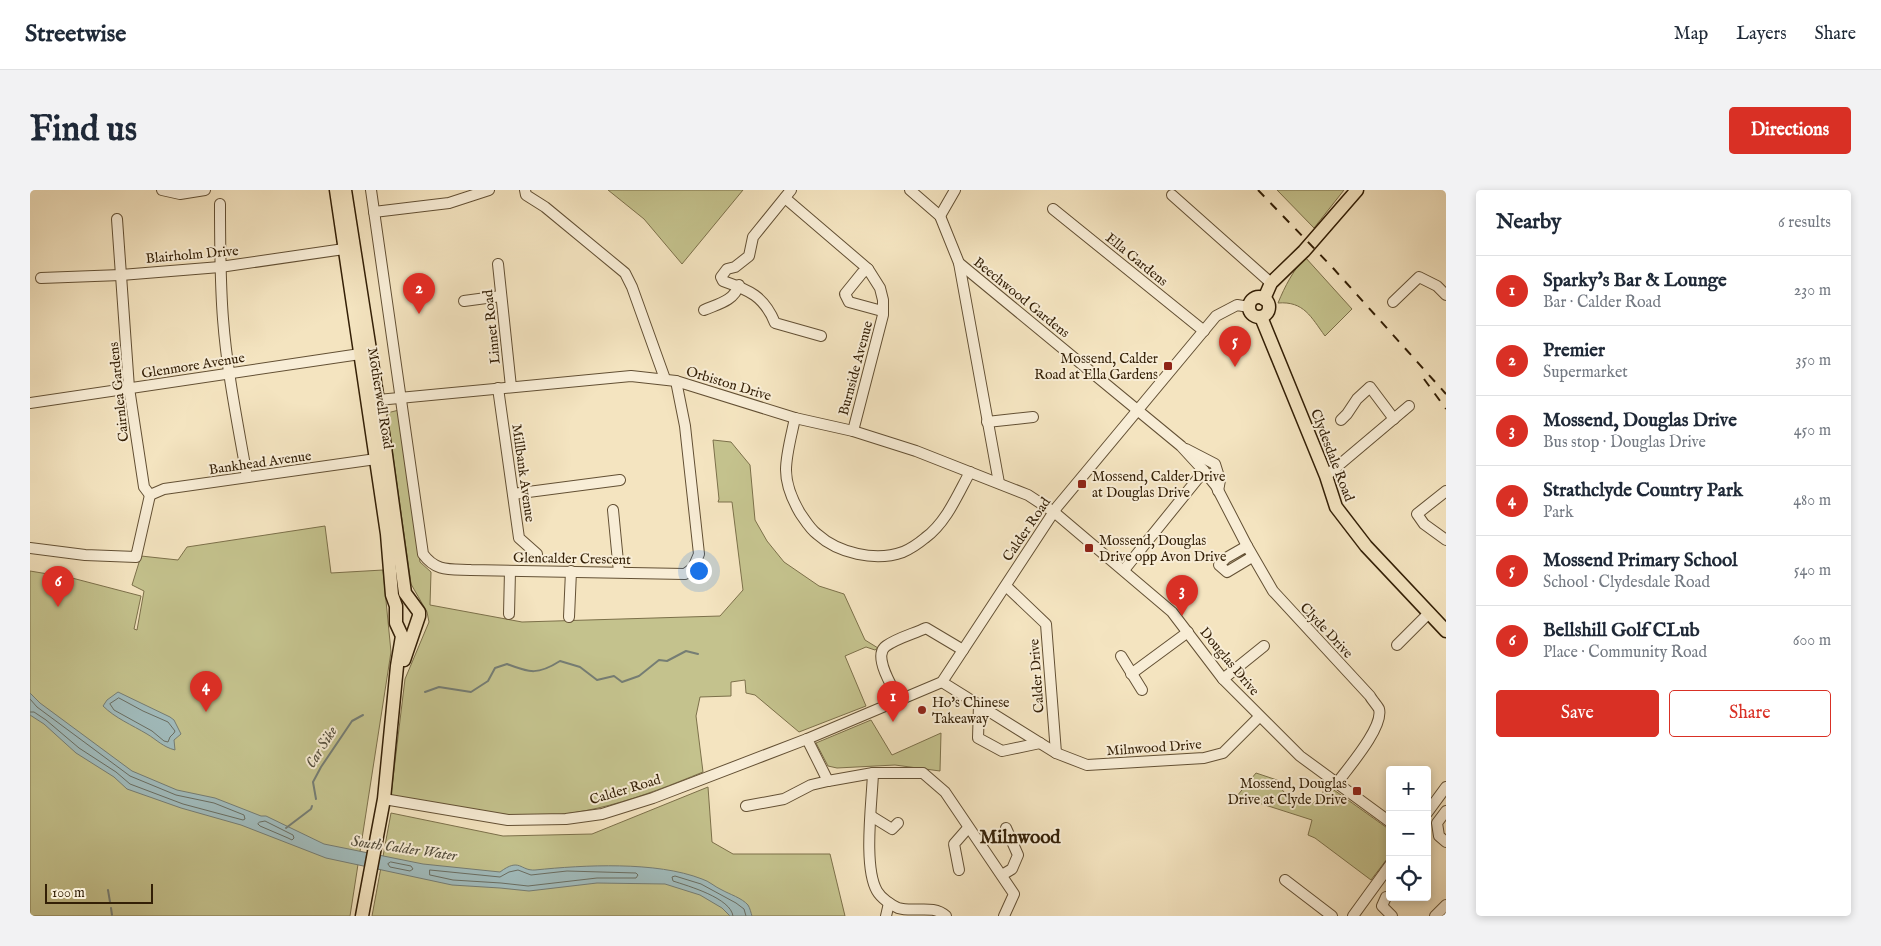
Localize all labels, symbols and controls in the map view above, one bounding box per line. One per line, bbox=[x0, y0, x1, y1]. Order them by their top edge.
text: Streetwise bbox=[25, 19, 126, 50]
text: Map bbox=[1674, 23, 1708, 46]
text: Layers bbox=[1736, 23, 1787, 46]
text: Share bbox=[1815, 23, 1856, 46]
button: Directions bbox=[1729, 107, 1851, 154]
text: Find us bbox=[30, 108, 137, 153]
text: Nearby bbox=[1496, 209, 1561, 236]
text: 6 results bbox=[1778, 213, 1831, 233]
street label: Ella Gardens bbox=[1102, 229, 1171, 290]
street label: Blairholm Drive bbox=[145, 242, 240, 268]
street label: Beechwood Gardens bbox=[970, 253, 1073, 342]
text: Sparky's Bar & Lounge bbox=[1543, 269, 1727, 293]
pin: 2 bbox=[403, 273, 435, 314]
text: 1 bbox=[1509, 281, 1515, 301]
text: 230 m bbox=[1794, 281, 1831, 301]
street label: Linnet Road bbox=[479, 288, 505, 365]
text: Bar · Calder Road bbox=[1543, 293, 1661, 313]
street label: Burnside Avenue bbox=[835, 318, 877, 418]
pin: 5 bbox=[1219, 326, 1251, 367]
text: Premier bbox=[1543, 339, 1605, 363]
street label: Cairnlea Gardens bbox=[105, 341, 133, 443]
street label: Motherwell Road bbox=[363, 346, 397, 451]
street label: Glenmore Avenue bbox=[140, 349, 247, 383]
place label: Mossend, Calder Road at Ella Gardens bbox=[1034, 350, 1158, 384]
text: 2 bbox=[1508, 351, 1516, 371]
text: 350 m bbox=[1796, 351, 1831, 371]
marker: Mossend, Calder Road at Ella Gardens bbox=[1162, 360, 1174, 372]
street label: Orbiston Drive bbox=[684, 362, 774, 406]
text: Supermarket bbox=[1543, 363, 1628, 383]
street label: Clydesdale Road bbox=[1306, 407, 1358, 505]
text: Mossend, Douglas Drive bbox=[1543, 409, 1737, 433]
text: 3 bbox=[1509, 421, 1515, 441]
text: 450 m bbox=[1794, 421, 1831, 441]
street label: Millbank Avenue bbox=[507, 423, 539, 524]
text: Bus stop · Douglas Drive bbox=[1543, 433, 1706, 453]
street label: Bankhead Avenue bbox=[208, 447, 313, 479]
place label: Mossend, Calder Drive at Douglas Drive bbox=[1092, 468, 1226, 502]
marker: Mossend, Calder Drive at Douglas Drive bbox=[1076, 478, 1088, 490]
text: Strathclyde Country Park bbox=[1543, 479, 1743, 503]
text: 4 bbox=[1508, 491, 1516, 511]
text: 480 m bbox=[1793, 491, 1831, 511]
street label: Calder Road bbox=[999, 494, 1055, 565]
text: Park bbox=[1543, 503, 1573, 523]
place label: Mossend, Douglas Drive opp Avon Drive bbox=[1099, 532, 1227, 566]
marker: Mossend, Douglas Drive opp Avon Drive bbox=[1083, 542, 1095, 554]
street label: Glencalder Crescent bbox=[513, 549, 631, 569]
text: Mossend Primary School bbox=[1543, 549, 1737, 573]
your location bbox=[686, 558, 712, 584]
text: 5 bbox=[1509, 561, 1515, 581]
text: 540 m bbox=[1794, 561, 1831, 581]
pin: 6 bbox=[42, 566, 74, 607]
text: School · Clydesdale Road bbox=[1543, 573, 1710, 593]
pin: 3 bbox=[1166, 575, 1198, 616]
street label: Clyde Drive bbox=[1296, 599, 1357, 663]
text: Bellshill Golf CLub bbox=[1543, 619, 1700, 643]
street label: Douglas Drive bbox=[1195, 624, 1264, 700]
text: 6 bbox=[1509, 631, 1515, 651]
text: 600 m bbox=[1793, 631, 1831, 651]
street label: Calder Drive bbox=[1025, 638, 1049, 714]
text: Place · Community Road bbox=[1543, 643, 1707, 663]
pin: 4 bbox=[190, 671, 222, 712]
pin: 1 bbox=[877, 681, 909, 722]
button: Save bbox=[1496, 690, 1659, 737]
button: Share bbox=[1669, 690, 1831, 737]
place label: Ho's Chinese Takeaway bbox=[932, 694, 1010, 728]
marker: Ho's Chinese Takeaway bbox=[916, 704, 928, 716]
water label: Car Sike bbox=[301, 723, 342, 772]
street label: Milnwood Drive bbox=[1106, 736, 1203, 760]
map controls bbox=[1386, 766, 1431, 901]
button: + bbox=[1386, 766, 1431, 811]
street label: Calder Road bbox=[587, 770, 664, 809]
place label: Mossend, Douglas Drive at Clyde Drive bbox=[1228, 775, 1348, 809]
marker: Mossend, Douglas Drive at Clyde Drive bbox=[1351, 785, 1363, 797]
button: − bbox=[1386, 811, 1431, 856]
district label: Milnwood bbox=[979, 826, 1061, 850]
water label: South Calder Water bbox=[350, 832, 459, 865]
button: locate bbox=[1386, 856, 1431, 901]
scale bar bbox=[45, 881, 152, 904]
text: 100 m bbox=[52, 884, 85, 902]

